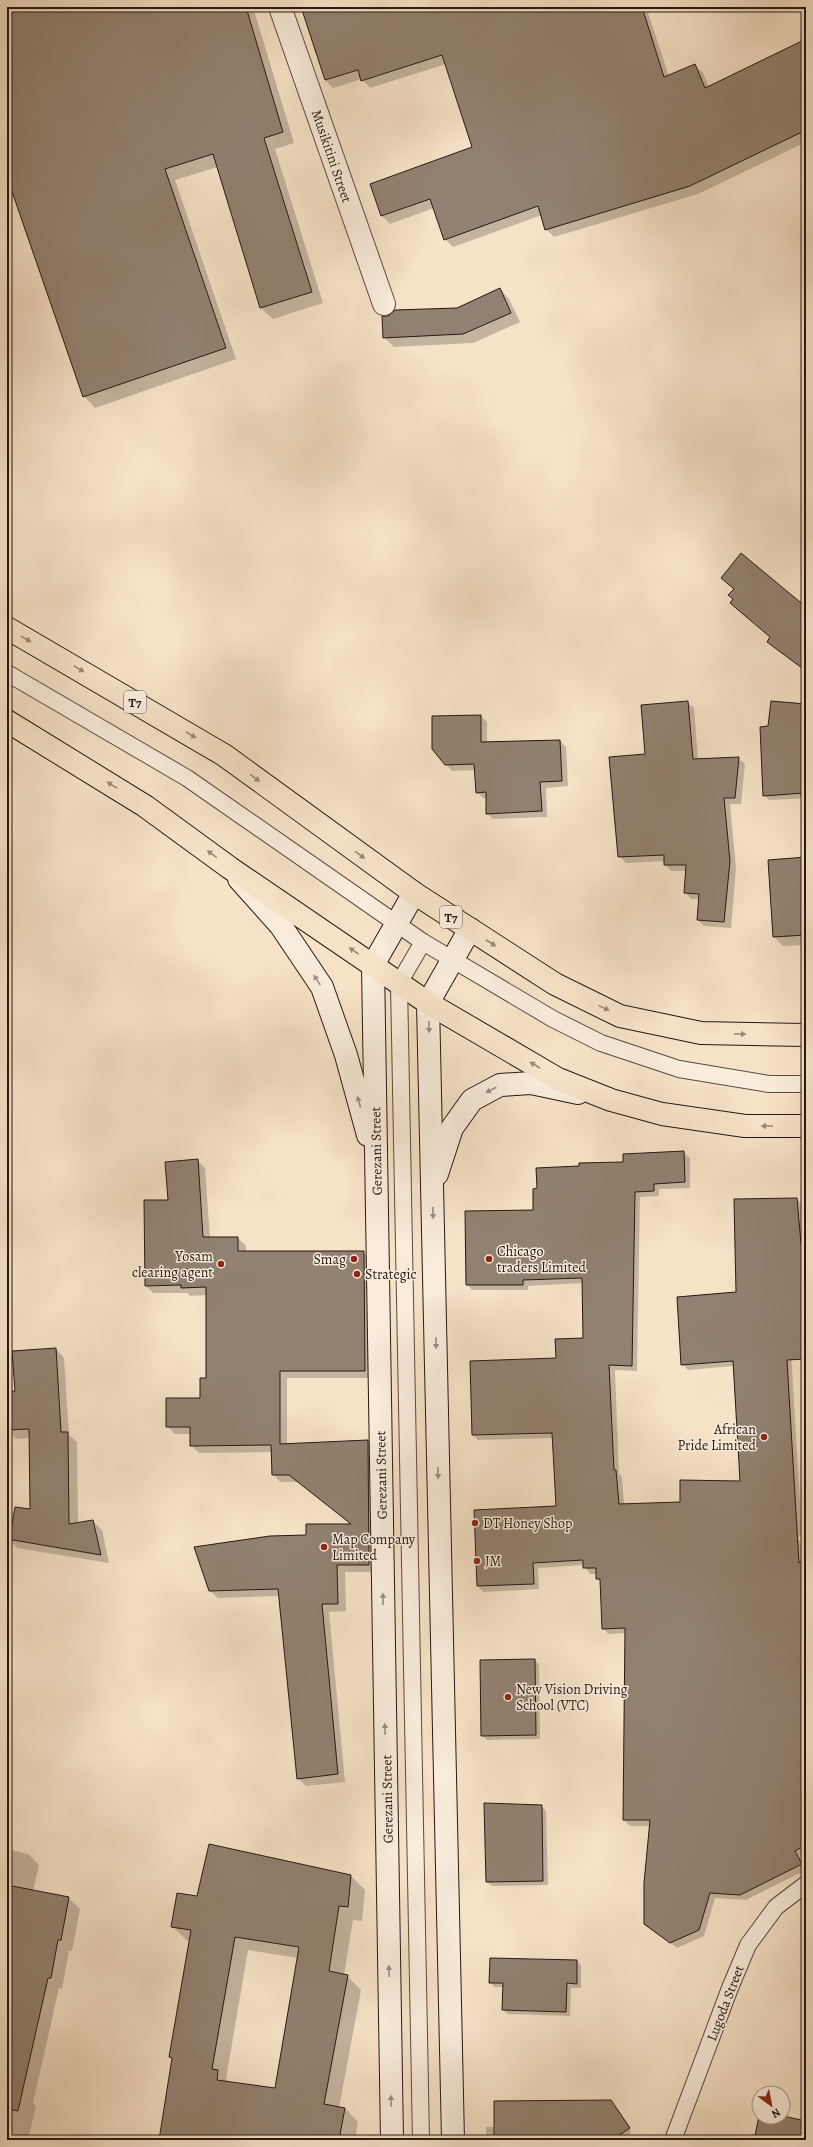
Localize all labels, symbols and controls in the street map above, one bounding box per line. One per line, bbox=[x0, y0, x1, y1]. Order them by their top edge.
street label: Musikitini Street bbox=[307, 107, 356, 205]
one-way arrow bbox=[20, 635, 32, 642]
one-way arrow bbox=[73, 666, 85, 673]
road number: T7 bbox=[124, 691, 146, 713]
one-way arrow bbox=[185, 732, 197, 739]
one-way arrow bbox=[250, 774, 261, 782]
one-way arrow bbox=[106, 782, 118, 789]
one-way arrow bbox=[206, 850, 217, 859]
one-way arrow bbox=[355, 851, 366, 859]
road number: T7 bbox=[440, 906, 462, 928]
one-way arrow bbox=[486, 939, 496, 947]
one-way arrow bbox=[348, 947, 359, 955]
one-way arrow bbox=[313, 974, 321, 985]
one-way arrow bbox=[598, 1005, 609, 1011]
one-way arrow bbox=[425, 1021, 432, 1033]
one-way arrow bbox=[734, 1030, 746, 1037]
one-way arrow bbox=[529, 1062, 541, 1069]
one-way arrow bbox=[485, 1087, 497, 1093]
one-way arrow bbox=[356, 1096, 362, 1108]
street label: Gerezani Street bbox=[366, 1106, 387, 1195]
one-way arrow bbox=[760, 1123, 773, 1129]
one-way arrow bbox=[430, 1207, 436, 1220]
place label: Chicago traders Limited bbox=[497, 1242, 586, 1277]
place label: Yosam clearing agent bbox=[132, 1247, 213, 1282]
place label: Smag bbox=[314, 1250, 346, 1269]
marker: Smag bbox=[349, 1254, 359, 1264]
marker: Chicago traders Limited bbox=[484, 1254, 494, 1264]
marker: Yosam clearing agent bbox=[216, 1259, 226, 1269]
place label: Strategic bbox=[365, 1265, 416, 1284]
marker: Strategic bbox=[352, 1269, 362, 1279]
one-way arrow bbox=[432, 1337, 439, 1349]
place label: African Pride Limited bbox=[678, 1420, 756, 1455]
street label: Gerezani Street bbox=[371, 1430, 392, 1519]
marker: African Pride Limited bbox=[759, 1432, 769, 1442]
one-way arrow bbox=[435, 1467, 441, 1480]
place label: DT Honey Shop bbox=[483, 1514, 572, 1533]
marker: DT Honey Shop bbox=[470, 1518, 480, 1528]
place label: Map Company Limited bbox=[332, 1530, 416, 1565]
marker: Map Company Limited bbox=[319, 1542, 329, 1552]
place label: JM bbox=[485, 1552, 502, 1571]
marker: JM bbox=[472, 1556, 482, 1566]
one-way arrow bbox=[380, 1592, 386, 1605]
place label: New Vision Driving School (VTC) bbox=[516, 1680, 628, 1715]
marker: New Vision Driving School (VTC) bbox=[503, 1692, 513, 1702]
one-way arrow bbox=[382, 1723, 389, 1735]
street label: Gerezani Street bbox=[377, 1754, 398, 1843]
street label: Lugoda Street bbox=[702, 1962, 749, 2044]
one-way arrow bbox=[386, 1964, 392, 1977]
north arrow bbox=[751, 2085, 791, 2125]
one-way arrow bbox=[388, 2094, 394, 2107]
text: N bbox=[769, 2105, 783, 2122]

